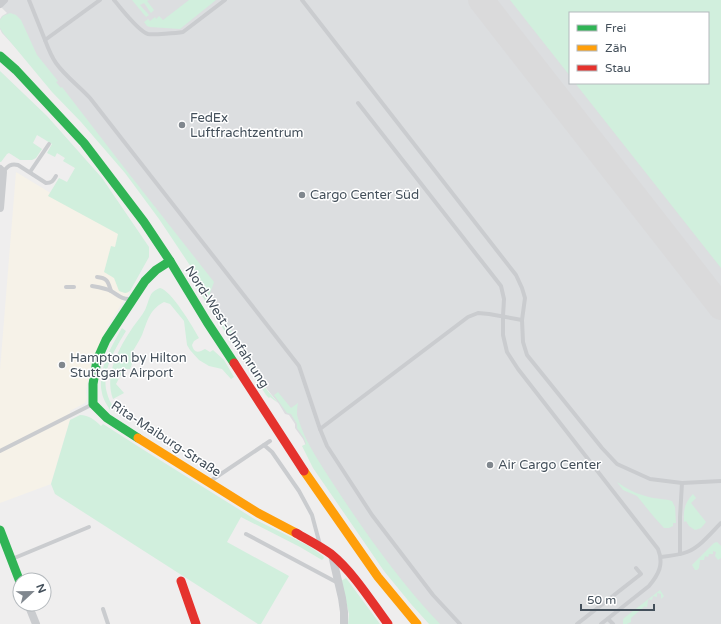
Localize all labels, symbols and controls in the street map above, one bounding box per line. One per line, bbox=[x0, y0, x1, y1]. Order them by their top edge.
legend bbox=[569, 12, 709, 84]
text: Frei bbox=[605, 21, 626, 35]
text: Zäh bbox=[605, 41, 627, 55]
text: Stau bbox=[605, 61, 631, 75]
place label: FedEx Luftfrachtzentrum bbox=[190, 110, 304, 141]
marker: FedEx Luftfrachtzentrum bbox=[177, 120, 187, 130]
place label: Cargo Center Süd bbox=[310, 187, 419, 203]
marker: Cargo Center Süd bbox=[297, 190, 307, 200]
street label: Nord-West-Umfahrung bbox=[182, 263, 272, 391]
place label: Hampton by Hilton Stuttgart Airport bbox=[70, 350, 187, 381]
marker: Hampton by Hilton Stuttgart Airport bbox=[57, 360, 67, 370]
street label: Rita-Maiburg-Straße bbox=[108, 398, 224, 480]
place label: Air Cargo Center bbox=[498, 457, 601, 473]
marker: Air Cargo Center bbox=[485, 460, 495, 470]
north arrow bbox=[12, 572, 52, 612]
text: N bbox=[33, 582, 48, 595]
scale bar bbox=[581, 586, 654, 612]
text: 50 m bbox=[587, 593, 616, 607]

